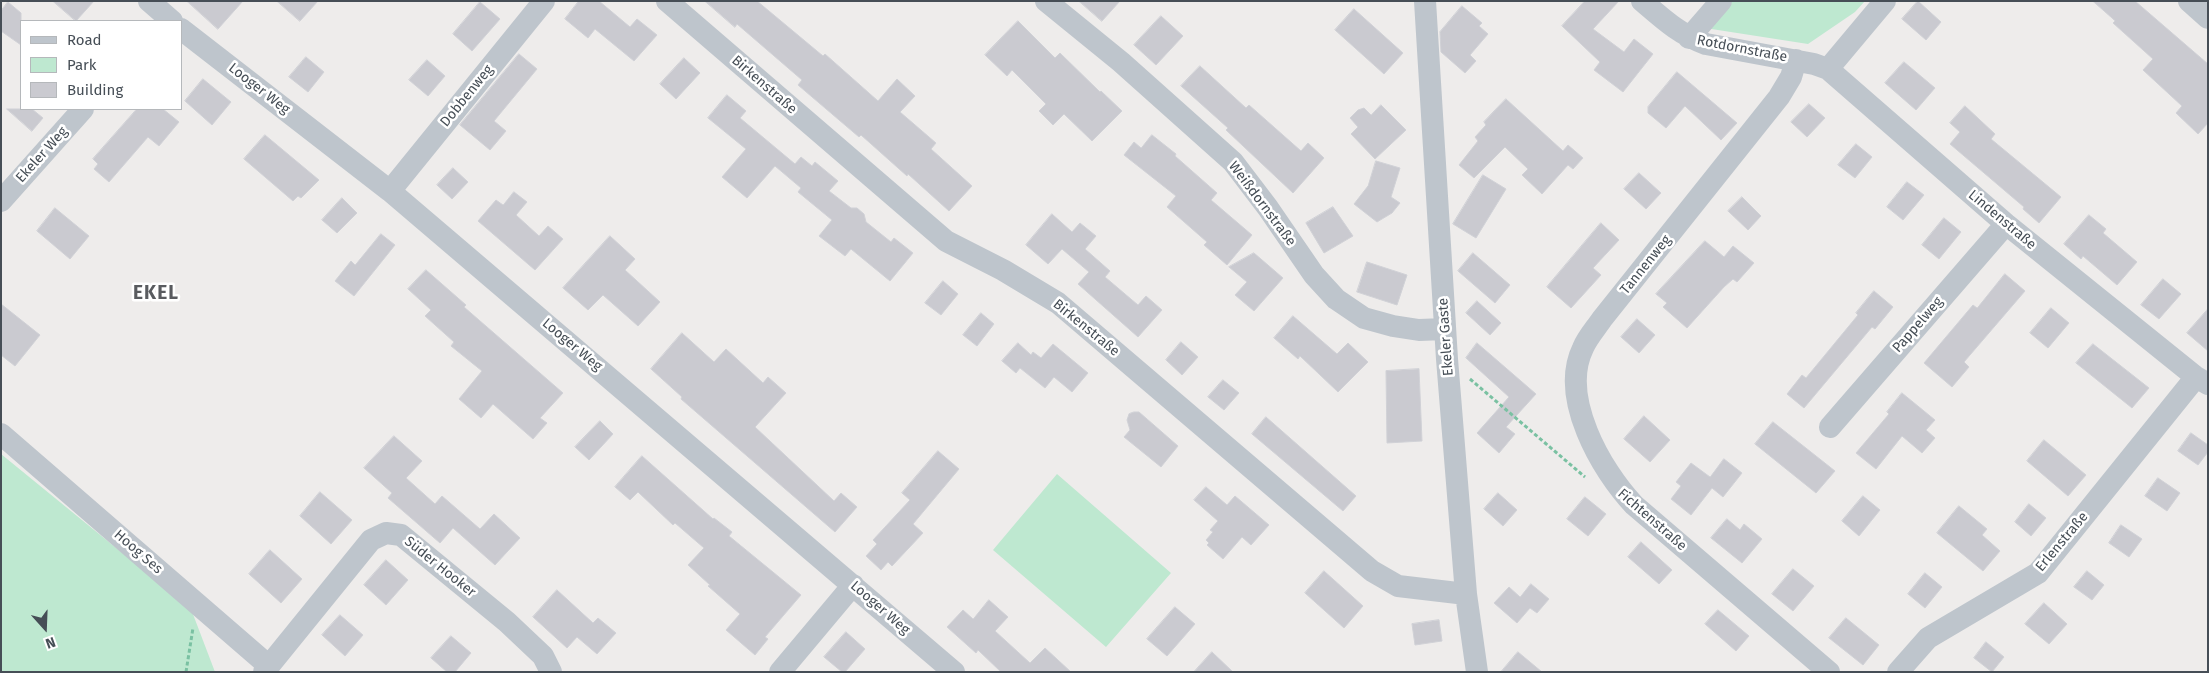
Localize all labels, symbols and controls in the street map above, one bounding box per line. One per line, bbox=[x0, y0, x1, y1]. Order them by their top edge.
legend bbox=[20, 20, 182, 110]
text: Road bbox=[67, 31, 102, 49]
street label: Rotdornstraße bbox=[1695, 32, 1789, 66]
street label: Birkenstraße bbox=[728, 52, 800, 118]
text: Park bbox=[67, 56, 97, 74]
street label: Looger Weg bbox=[225, 60, 293, 118]
street label: Dobbenweg bbox=[437, 62, 497, 130]
text: Building bbox=[67, 81, 123, 99]
street label: Ekeler Weg bbox=[13, 124, 71, 186]
street label: Weißdornstraße bbox=[1225, 158, 1299, 250]
street label: Lindenstraße bbox=[1965, 187, 2039, 253]
street label: Tannenweg bbox=[1617, 232, 1675, 298]
district label: EKEL bbox=[133, 283, 179, 305]
street label: Pappelweg bbox=[1889, 294, 1947, 356]
street label: Birkenstraße bbox=[1049, 296, 1123, 360]
street label: Ekeler Gaste bbox=[1435, 297, 1457, 377]
street label: Looger Weg bbox=[539, 315, 605, 375]
street label: Fichtenstraße bbox=[1614, 485, 1690, 555]
street label: Erlenstraße bbox=[2032, 509, 2092, 575]
street label: Hoog Ses bbox=[110, 526, 166, 578]
street label: Süder Hooker bbox=[401, 533, 479, 601]
street label: Looger Weg bbox=[847, 578, 913, 638]
north arrow bbox=[20, 603, 70, 653]
text: N bbox=[43, 633, 58, 652]

